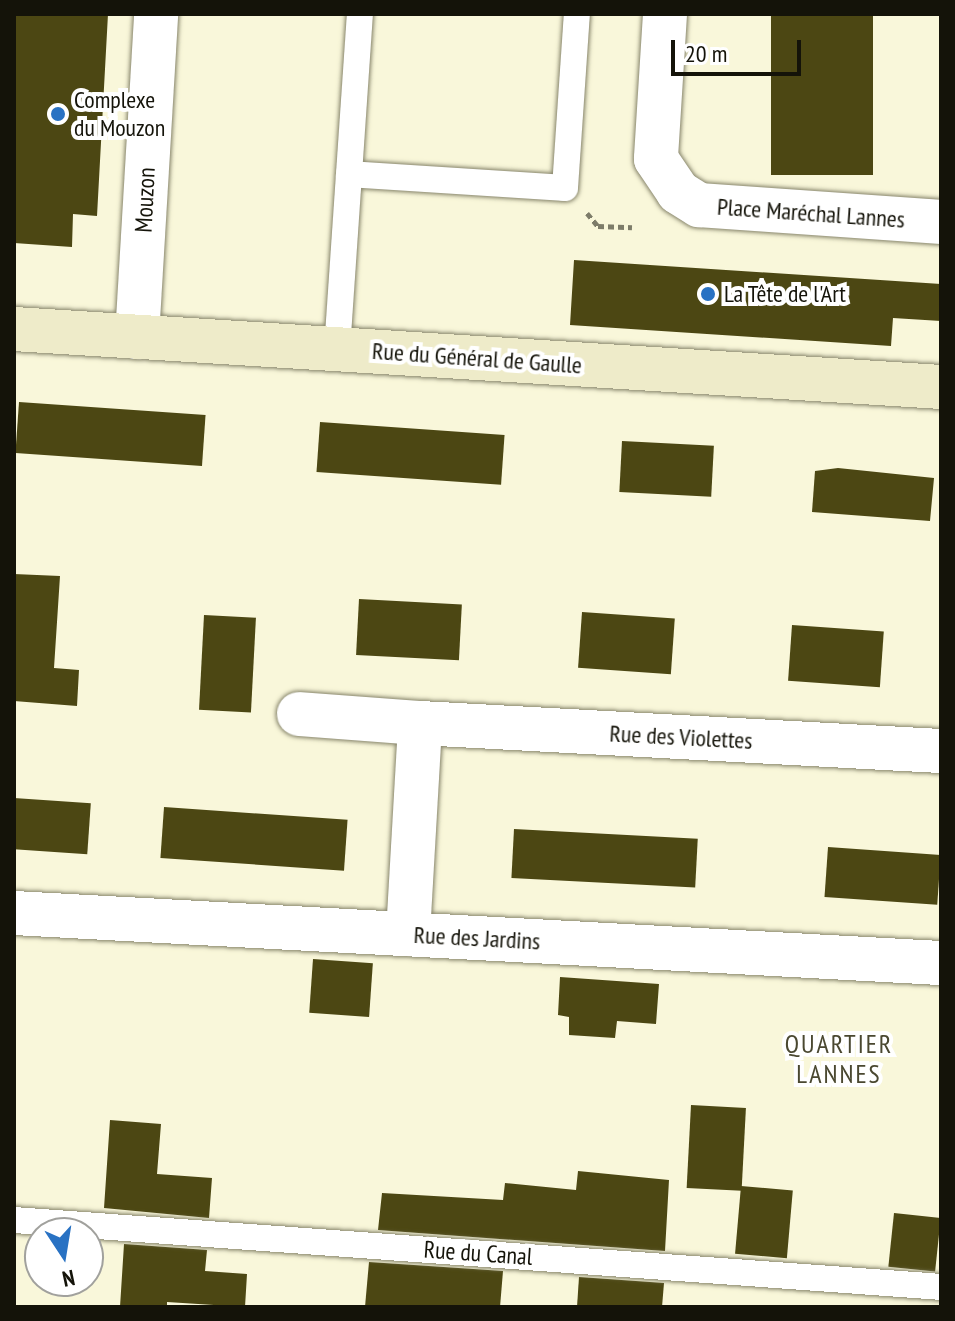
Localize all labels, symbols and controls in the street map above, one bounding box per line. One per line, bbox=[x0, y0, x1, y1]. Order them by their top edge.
scale bar bbox=[675, 24, 805, 74]
text: 20 m bbox=[685, 38, 727, 69]
place label: Complexe du Mouzon bbox=[74, 86, 165, 142]
marker: Complexe du Mouzon bbox=[49, 105, 67, 123]
street label: Mouzon bbox=[129, 167, 161, 233]
street label: Place Maréchal Lannes bbox=[716, 192, 906, 234]
place label: La Tête de l'Art bbox=[724, 280, 847, 308]
marker: La Tête de l'Art bbox=[699, 285, 717, 303]
street label: Rue du Général de Gaulle bbox=[371, 336, 583, 380]
street label: Rue des Violettes bbox=[609, 719, 753, 755]
street label: Rue des Jardins bbox=[413, 920, 541, 956]
district label: QUARTIER LANNES bbox=[785, 1028, 893, 1090]
north arrow bbox=[24, 1217, 104, 1297]
street label: Rue du Canal bbox=[423, 1235, 533, 1271]
text: N bbox=[60, 1264, 77, 1293]

